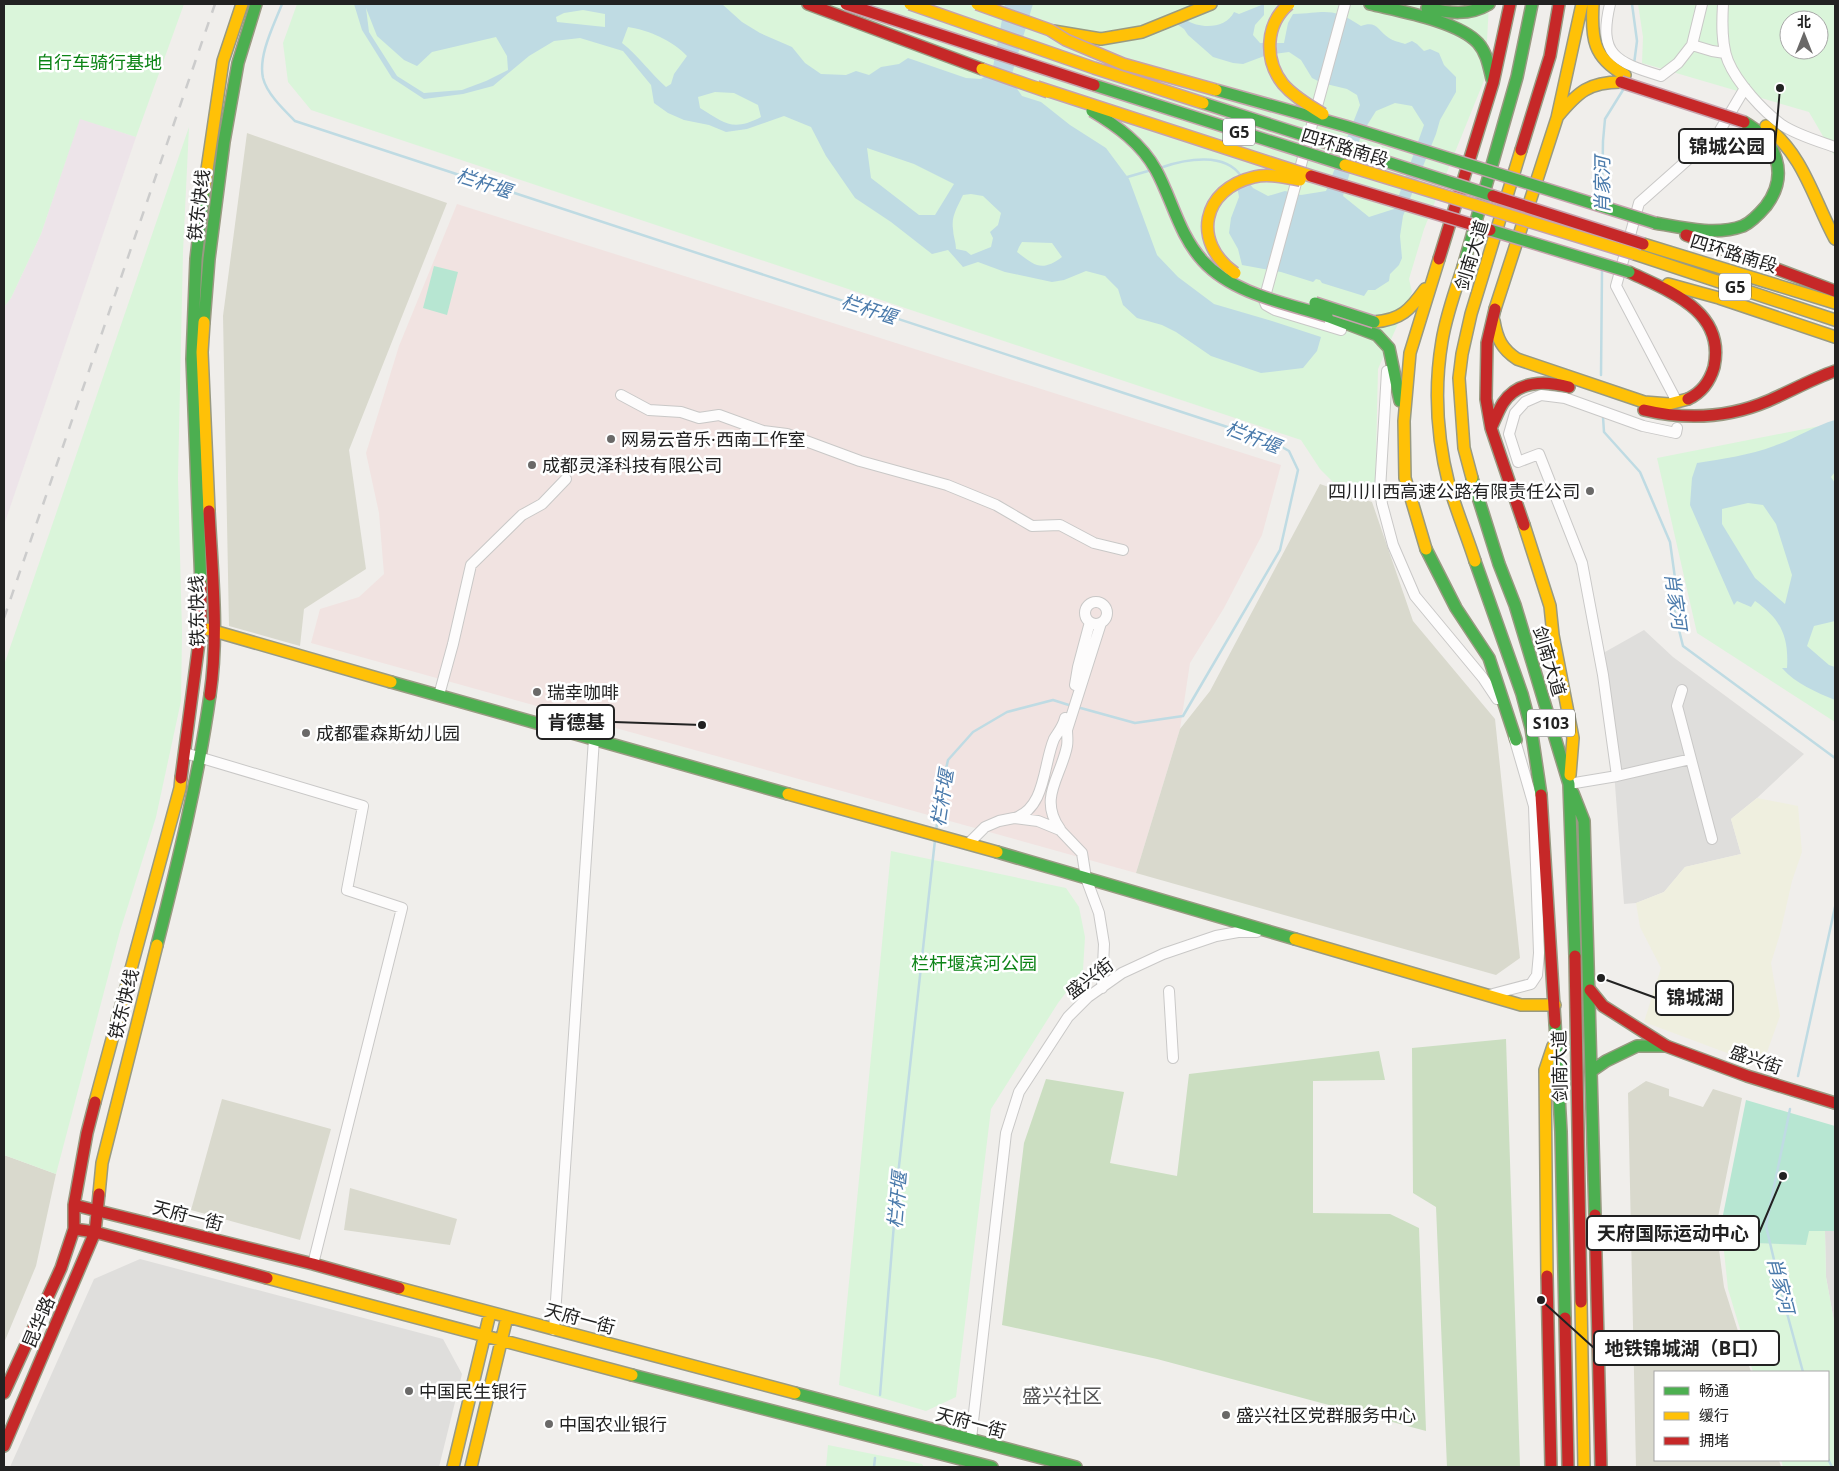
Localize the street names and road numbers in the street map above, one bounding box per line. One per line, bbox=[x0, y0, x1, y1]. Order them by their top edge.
road number: G5 bbox=[1223, 118, 1255, 146]
street label: 四环路南段 bbox=[1298, 122, 1392, 172]
street label: 铁东快线 bbox=[182, 168, 214, 242]
street label: 剑南大道 bbox=[1449, 217, 1493, 293]
street label: 四环路南段 bbox=[1687, 228, 1781, 278]
road number: G5 bbox=[1719, 274, 1751, 300]
street label: 铁东快线 bbox=[183, 575, 209, 647]
street label: 剑南大道 bbox=[1528, 623, 1572, 699]
road number: S103 bbox=[1527, 710, 1575, 736]
street label: 盛兴街 bbox=[1060, 952, 1118, 1004]
street label: 铁东快线 bbox=[103, 966, 143, 1042]
street label: 剑南大道 bbox=[1546, 1030, 1572, 1102]
street label: 盛兴街 bbox=[1727, 1039, 1785, 1079]
street label: 天府一街 bbox=[150, 1195, 226, 1235]
street label: 昆华路 bbox=[16, 1292, 60, 1352]
street label: 天府一街 bbox=[542, 1297, 618, 1339]
street label: 天府一街 bbox=[933, 1401, 1009, 1443]

